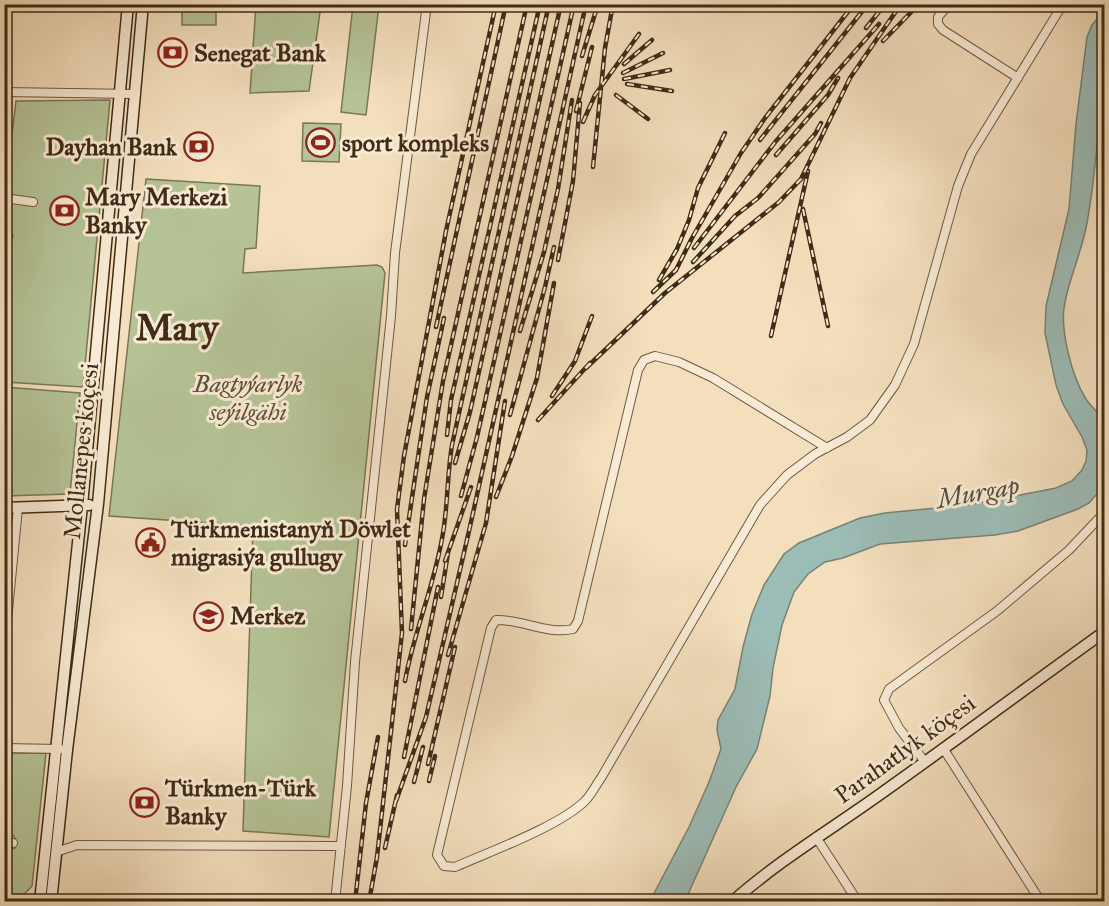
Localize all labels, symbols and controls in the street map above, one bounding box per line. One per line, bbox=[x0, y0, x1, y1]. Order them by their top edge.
bank icon: Senegat Bank bbox=[157, 37, 189, 69]
place label: Senegat Bank bbox=[194, 38, 327, 68]
sports icon: sport kompleks bbox=[305, 127, 337, 159]
place label: sport kompleks bbox=[342, 128, 489, 158]
bank icon: Dayhan Bank bbox=[182, 131, 214, 163]
place label: Dayhan Bank bbox=[45, 132, 178, 162]
place label: Mary Merkezi Banky bbox=[85, 182, 228, 240]
bank icon: Mary Merkezi Banky bbox=[48, 195, 80, 227]
district label: Mary bbox=[136, 306, 219, 350]
street label: Mollanepes köçesi bbox=[57, 361, 105, 541]
park label: Bagtyýarlyk seýilgähi bbox=[193, 369, 303, 427]
water label: Murgap bbox=[931, 469, 1022, 516]
place label: Türkmenistanyň Döwlet migrasiýa gullugy bbox=[170, 514, 411, 572]
public building icon: Türkmenistanyň Döwlet migrasiýa gullugy bbox=[134, 527, 166, 559]
school or university icon: Merkez bbox=[193, 600, 225, 632]
place label: Merkez bbox=[230, 601, 306, 631]
street label: Parahatlyk köçesi bbox=[829, 688, 982, 810]
place label: Türkmen-Türk Banky bbox=[164, 773, 317, 831]
bank icon: Türkmen-Türk Banky bbox=[128, 786, 160, 818]

